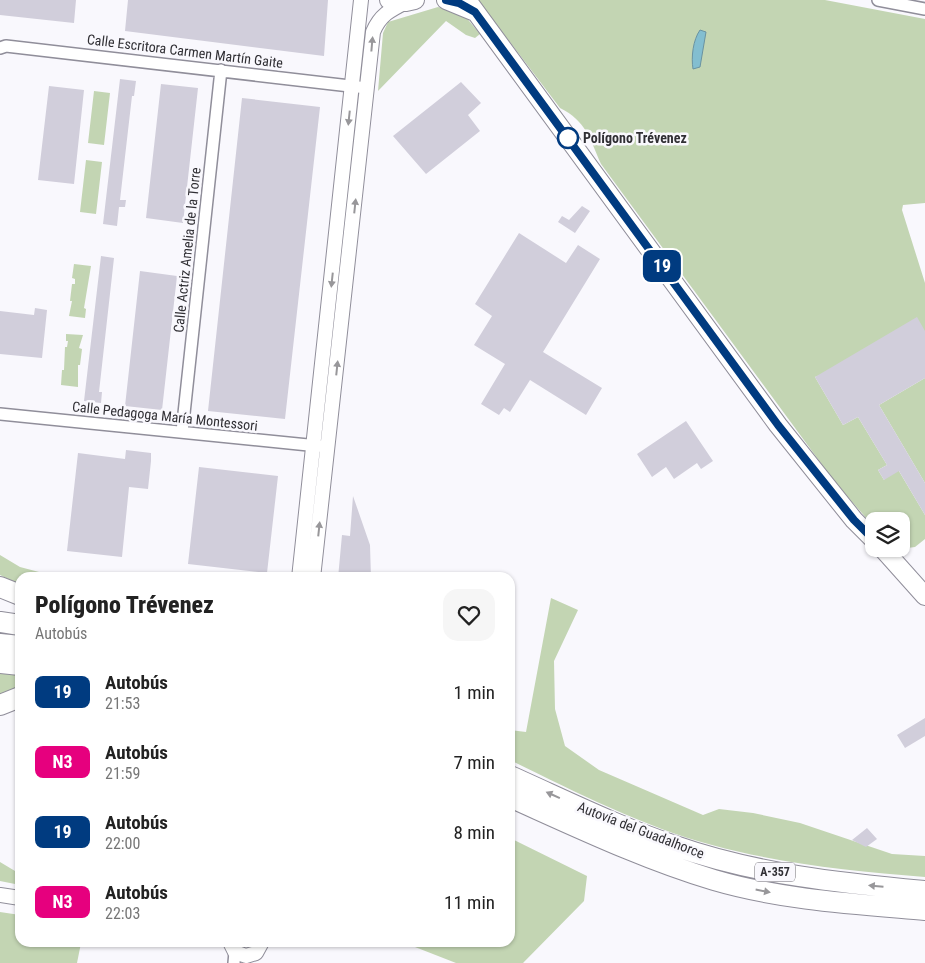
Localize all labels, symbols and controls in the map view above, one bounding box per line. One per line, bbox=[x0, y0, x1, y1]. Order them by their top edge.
street label: Calle Escritora Carmen Martín Gaite bbox=[86, 31, 284, 71]
one-way arrow bbox=[368, 36, 376, 52]
one-way arrow bbox=[345, 110, 353, 126]
marker: Polígono Trévenez bbox=[557, 127, 579, 149]
place label: Polígono Trévenez bbox=[583, 130, 687, 146]
street label: Calle Actriz Amelia de la Torre bbox=[170, 166, 204, 333]
one-way arrow bbox=[351, 198, 359, 214]
line badge: 19 bbox=[640, 250, 684, 282]
text: 19 bbox=[653, 255, 671, 276]
one-way arrow bbox=[328, 272, 336, 288]
one-way arrow bbox=[333, 359, 341, 375]
street label: Calle Pedagoga María Montessori bbox=[71, 398, 259, 434]
map controls bbox=[865, 512, 910, 557]
button: layers bbox=[865, 512, 910, 557]
one-way arrow bbox=[315, 521, 323, 537]
button: heart bbox=[443, 589, 495, 641]
text: Polígono Trévenez bbox=[35, 591, 214, 619]
text: Autobús bbox=[35, 624, 87, 643]
text: Autobús bbox=[105, 671, 168, 694]
text: 19 bbox=[53, 681, 72, 702]
text: 1 min bbox=[453, 681, 495, 704]
text: 21:53 bbox=[105, 694, 140, 713]
text: Autobús bbox=[105, 741, 168, 764]
text: N3 bbox=[52, 751, 73, 772]
text: 7 min bbox=[453, 751, 495, 774]
text: 21:59 bbox=[105, 764, 140, 783]
one-way arrow bbox=[546, 791, 560, 799]
street label: Autovía del Guadalhorce bbox=[575, 798, 707, 862]
text: Autobús bbox=[105, 811, 168, 834]
text: 19 bbox=[53, 821, 72, 842]
text: 8 min bbox=[453, 821, 495, 844]
text: 22:00 bbox=[105, 834, 140, 853]
road number: A-357 bbox=[755, 862, 795, 882]
text: Autobús bbox=[105, 881, 168, 904]
one-way arrow bbox=[868, 882, 884, 890]
one-way arrow bbox=[756, 887, 771, 895]
text: N3 bbox=[52, 891, 73, 912]
text: 11 min bbox=[444, 891, 495, 914]
text: 22:03 bbox=[105, 904, 140, 923]

